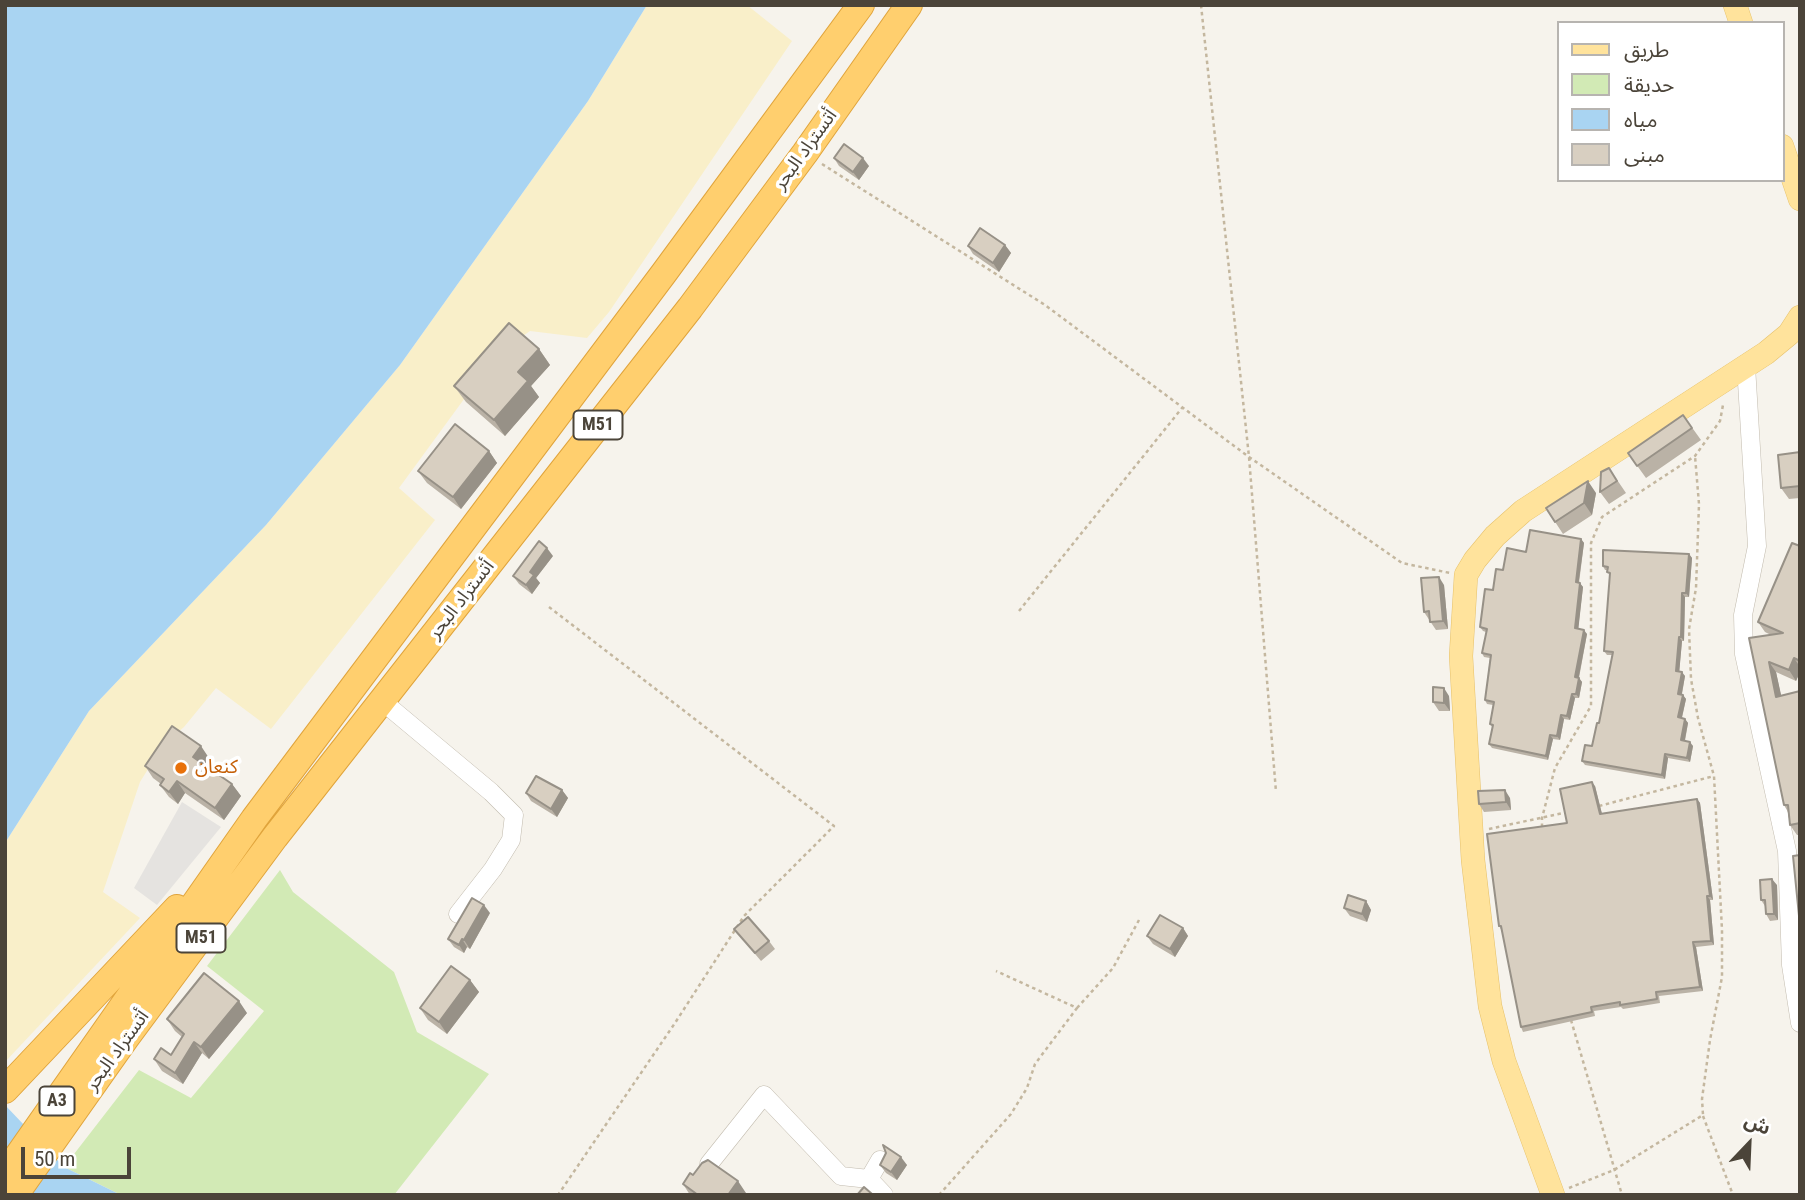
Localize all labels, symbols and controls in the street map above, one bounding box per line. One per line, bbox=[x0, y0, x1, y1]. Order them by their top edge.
legend bbox=[1556, 21, 1784, 182]
text: طريق bbox=[1624, 38, 1669, 62]
text: حديقة bbox=[1624, 73, 1674, 97]
street label: أتستراد البحر bbox=[769, 105, 843, 195]
text: مياه bbox=[1624, 108, 1657, 132]
text: مبنى bbox=[1624, 143, 1665, 167]
road number: M51 bbox=[574, 410, 622, 440]
street label: أتستراد البحر bbox=[424, 556, 500, 644]
place label: كنعان bbox=[195, 757, 238, 779]
marker: كنعان bbox=[173, 760, 189, 776]
road number: M51 bbox=[176, 923, 226, 953]
street label: أتستراد البحر bbox=[81, 1006, 155, 1096]
road number: A3 bbox=[40, 1086, 74, 1116]
north arrow bbox=[1714, 1109, 1784, 1179]
text: ش bbox=[1741, 1109, 1774, 1140]
scale bar bbox=[24, 1134, 135, 1178]
text: 50 m bbox=[34, 1147, 75, 1171]

